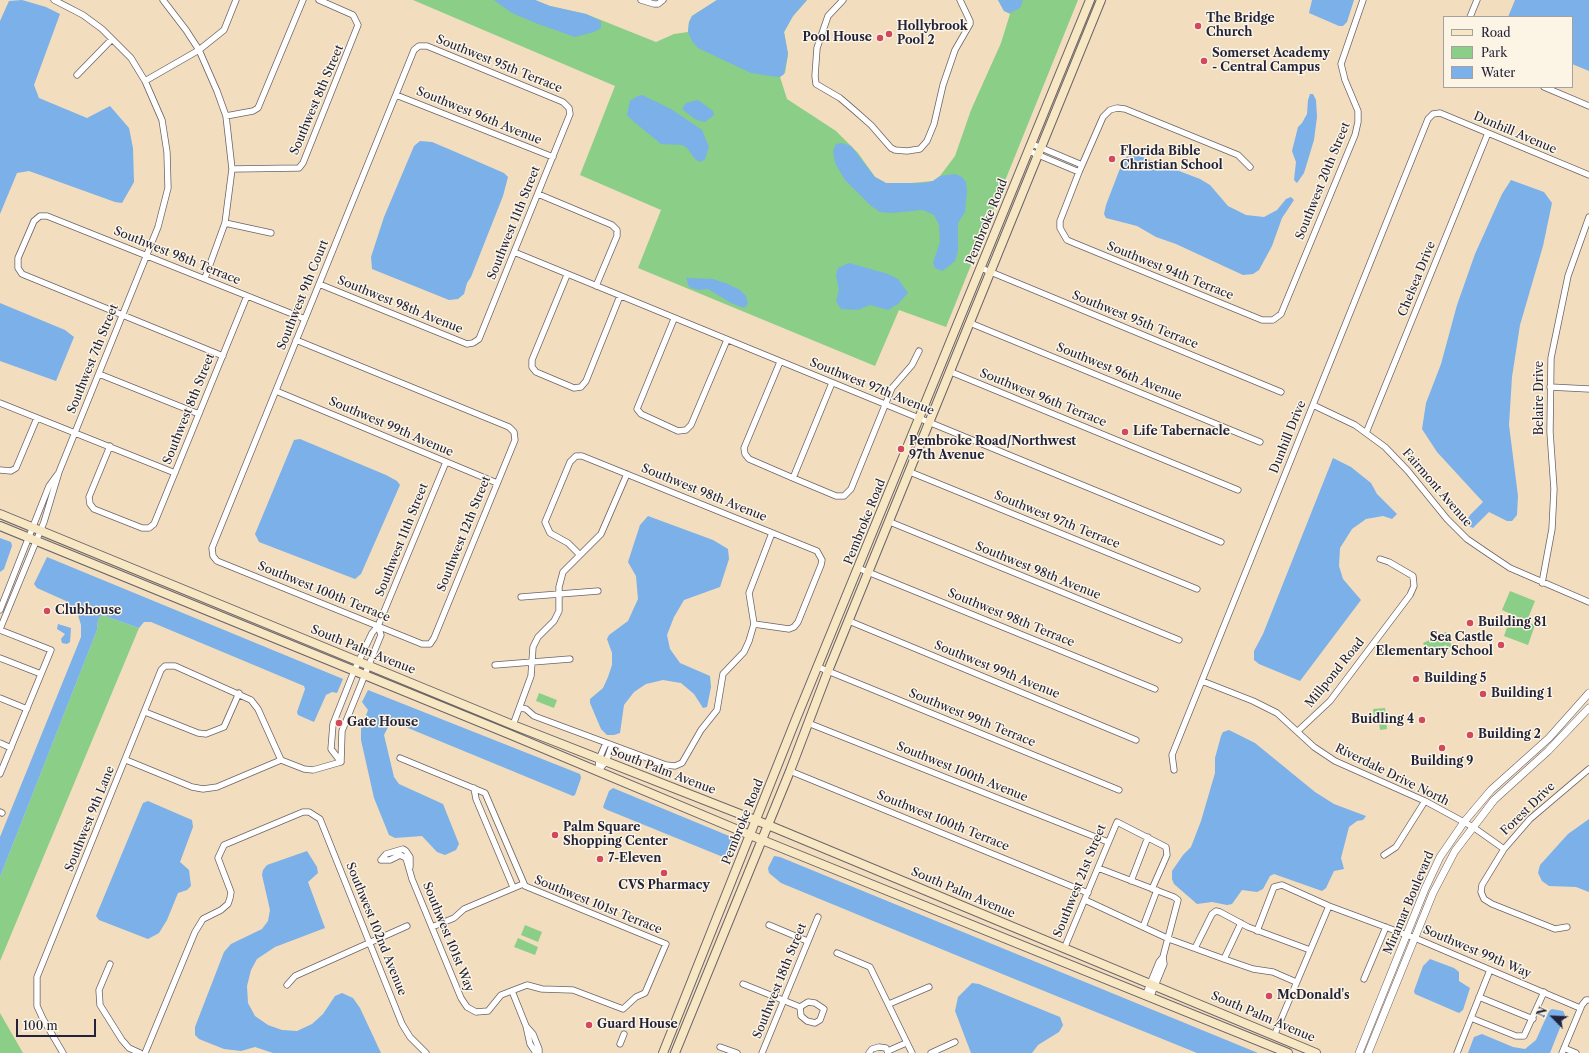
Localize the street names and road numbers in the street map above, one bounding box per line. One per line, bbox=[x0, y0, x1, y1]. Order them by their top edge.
street label: Southwest 95th Terrace bbox=[434, 32, 564, 96]
street label: Southwest 8th Street bbox=[287, 43, 347, 157]
street label: Southwest 96th Avenue bbox=[414, 84, 544, 148]
street label: Dunhill Avenue bbox=[1471, 109, 1559, 157]
street label: Southwest 20th Street bbox=[1293, 120, 1353, 242]
street label: Southwest 11th Street bbox=[485, 164, 543, 282]
street label: Pembroke Road bbox=[963, 177, 1011, 267]
street label: Southwest 98th Terrace bbox=[112, 224, 242, 288]
street label: Southwest 9th Court bbox=[274, 238, 332, 352]
street label: Southwest 94th Terrace bbox=[1105, 239, 1235, 303]
street label: Chelsea Drive bbox=[1395, 239, 1439, 319]
street label: Southwest 98th Avenue bbox=[335, 273, 465, 337]
street label: Southwest 95th Terrace bbox=[1070, 288, 1200, 352]
street label: Southwest 7th Street bbox=[64, 302, 122, 416]
street label: Southwest 96th Avenue bbox=[1054, 340, 1184, 404]
street label: Southwest 8th Street bbox=[160, 351, 218, 467]
street label: Southwest 97th Avenue bbox=[808, 355, 936, 419]
street label: Belaire Drive bbox=[1533, 361, 1547, 435]
street label: Southwest 96th Terrace bbox=[978, 366, 1108, 430]
street label: Southwest 99th Avenue bbox=[327, 394, 455, 460]
street label: Dunhill Drive bbox=[1267, 398, 1309, 476]
street label: Fairmont Avenue bbox=[1399, 446, 1475, 530]
street label: Southwest 98th Avenue bbox=[639, 461, 769, 525]
street label: Southwest 12th Street bbox=[434, 474, 494, 594]
street label: Pembroke Road bbox=[841, 477, 889, 567]
street label: Southwest 11th Street bbox=[373, 481, 431, 599]
street label: Southwest 97th Terrace bbox=[992, 488, 1122, 552]
street label: Southwest 98th Avenue bbox=[973, 539, 1103, 603]
street label: Southwest 100th Terrace bbox=[256, 559, 392, 625]
street label: Southwest 98th Terrace bbox=[946, 586, 1076, 650]
street label: South Palm Avenue bbox=[309, 622, 417, 678]
street label: Millpond Road bbox=[1303, 635, 1367, 711]
street label: Southwest 99th Avenue bbox=[932, 638, 1062, 702]
street label: Southwest 99th Terrace bbox=[907, 686, 1037, 750]
street label: Southwest 100th Avenue bbox=[894, 739, 1030, 805]
street label: Riverdale Drive North bbox=[1333, 741, 1451, 809]
street label: South Palm Avenue bbox=[608, 744, 718, 798]
street label: Southwest 9th Lane bbox=[62, 764, 118, 874]
street label: Pembroke Road bbox=[719, 777, 767, 867]
street label: Forest Drive bbox=[1498, 779, 1558, 839]
street label: Southwest 100th Terrace bbox=[875, 788, 1011, 854]
street label: Southwest 21st Street bbox=[1051, 822, 1109, 940]
street label: Miramar Boulevard bbox=[1381, 849, 1437, 957]
street label: Southwest 102nd Avenue bbox=[343, 860, 409, 998]
street label: South Palm Avenue bbox=[909, 865, 1017, 921]
street label: Southwest 101st Terrace bbox=[532, 873, 664, 937]
street label: Southwest 101st Way bbox=[419, 880, 477, 994]
street label: Southwest 18th Street bbox=[750, 921, 810, 1041]
street label: Southwest 99th Way bbox=[1421, 923, 1533, 981]
street label: South Palm Avenue bbox=[1209, 989, 1317, 1045]

